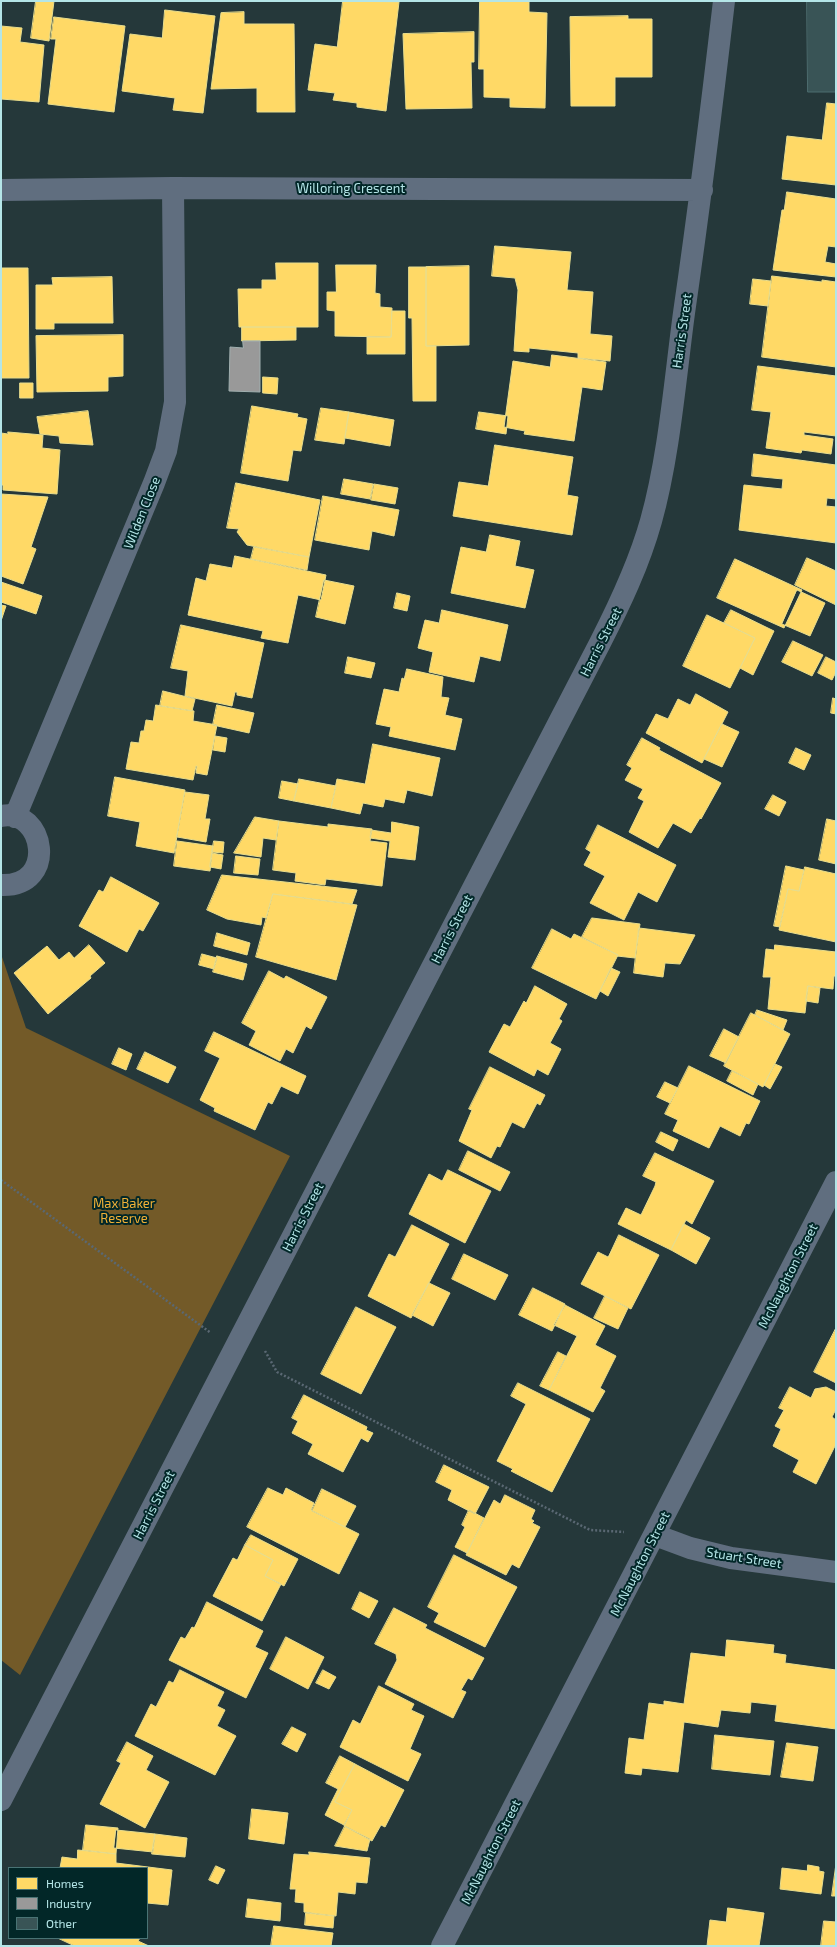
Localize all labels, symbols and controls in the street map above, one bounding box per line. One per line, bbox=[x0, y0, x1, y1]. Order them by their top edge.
street label: Willoring Crescent bbox=[297, 181, 405, 197]
street label: Harris Street bbox=[669, 293, 695, 369]
street label: Wilden Close bbox=[120, 475, 164, 551]
street label: Harris Street bbox=[577, 605, 625, 679]
street label: Harris Street bbox=[428, 892, 476, 966]
street label: Harris Street bbox=[279, 1180, 327, 1254]
park label: Max Baker Reserve bbox=[93, 1196, 155, 1227]
street label: McNaughton Street bbox=[755, 1221, 821, 1331]
street label: Harris Street bbox=[130, 1468, 178, 1542]
street label: McNaughton Street bbox=[607, 1509, 673, 1619]
street label: Stuart Street bbox=[705, 1544, 783, 1572]
street label: McNaughton Street bbox=[458, 1797, 524, 1907]
legend bbox=[8, 1867, 148, 1939]
text: Homes bbox=[46, 1876, 84, 1890]
text: Industry bbox=[46, 1896, 92, 1910]
text: Other bbox=[46, 1916, 77, 1930]

